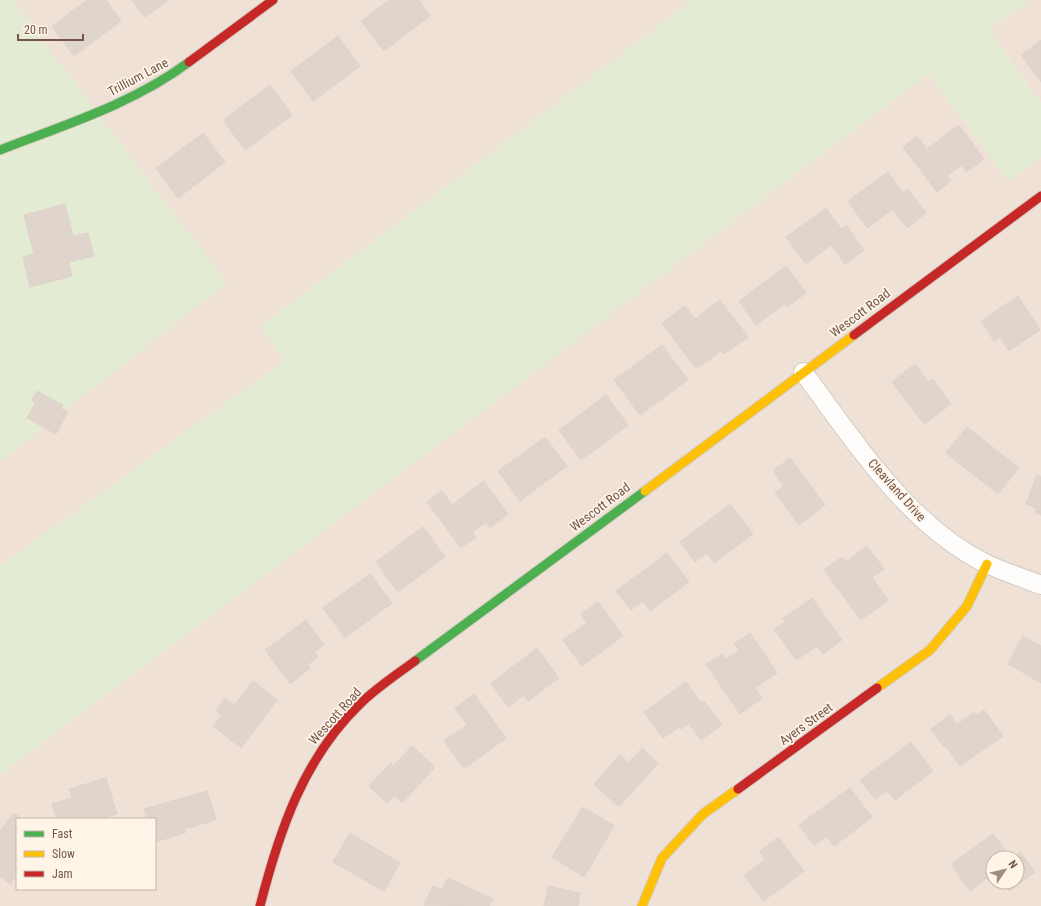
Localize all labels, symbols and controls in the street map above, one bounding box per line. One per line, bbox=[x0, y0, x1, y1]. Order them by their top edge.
scale bar bbox=[18, 16, 83, 42]
text: 20 m bbox=[24, 23, 48, 37]
street label: Trillium Lane bbox=[105, 55, 171, 99]
street label: Wescott Road bbox=[827, 286, 893, 340]
street label: Cleavland Drive bbox=[865, 456, 929, 524]
street label: Wescott Road bbox=[567, 480, 633, 534]
street label: Wescott Road bbox=[306, 685, 364, 747]
street label: Ayers Street bbox=[777, 700, 836, 748]
legend bbox=[16, 818, 156, 890]
text: Fast bbox=[52, 827, 73, 841]
text: Slow bbox=[52, 847, 75, 861]
north arrow bbox=[985, 850, 1025, 890]
text: N bbox=[1006, 858, 1020, 871]
text: Jam bbox=[52, 867, 73, 881]

